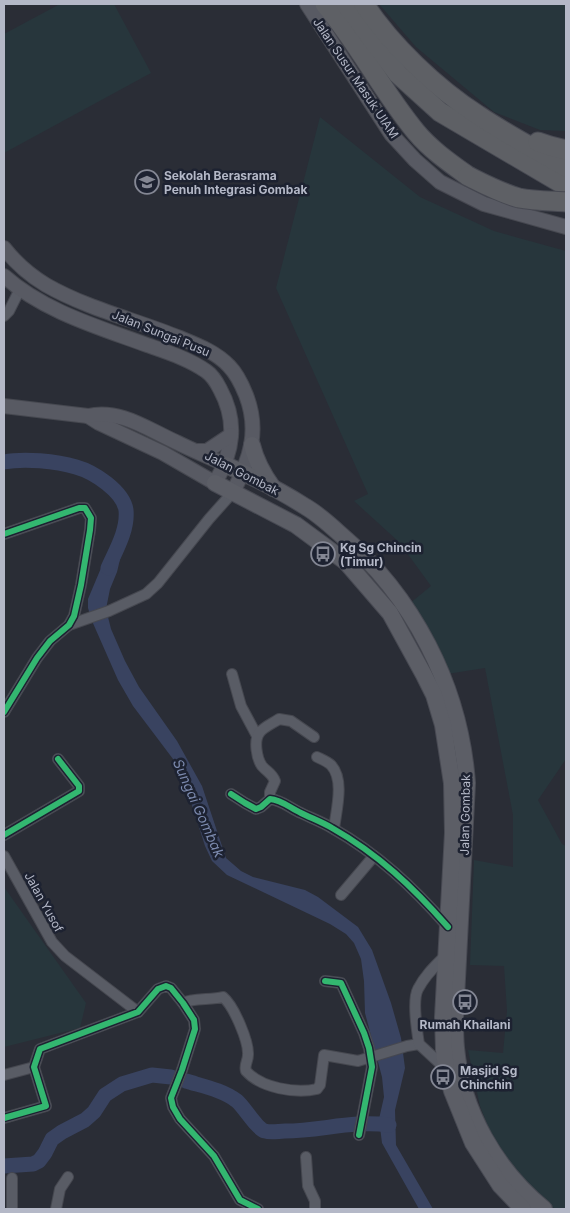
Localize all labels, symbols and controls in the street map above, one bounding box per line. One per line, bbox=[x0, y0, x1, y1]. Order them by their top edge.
street label: Jalan Susur Masuk UIAM bbox=[310, 15, 402, 141]
place label: Sekolah Berasrama Penuh Integrasi Gombak bbox=[164, 168, 307, 197]
school or university icon: Sekolah Berasrama Penuh Integrasi Gombak bbox=[134, 169, 160, 195]
street label: Jalan Sungai Pusu bbox=[110, 307, 212, 359]
street label: Jalan Gombak bbox=[202, 448, 282, 498]
place label: Kg Sg Chincin (Timur) bbox=[340, 540, 422, 569]
bus stop icon: Kg Sg Chincin (Timur) bbox=[310, 541, 336, 567]
water label: Sungai Gombak bbox=[170, 756, 228, 860]
street label: Jalan Gombak bbox=[457, 774, 473, 856]
street label: Jalan Yusof bbox=[21, 869, 67, 935]
bus stop icon: Rumah Khailani bbox=[452, 989, 478, 1015]
place label: Rumah Khailani bbox=[420, 1017, 510, 1032]
place label: Masjid Sg Chinchin bbox=[460, 1063, 517, 1092]
bus stop icon: Masjid Sg Chinchin bbox=[430, 1064, 456, 1090]

